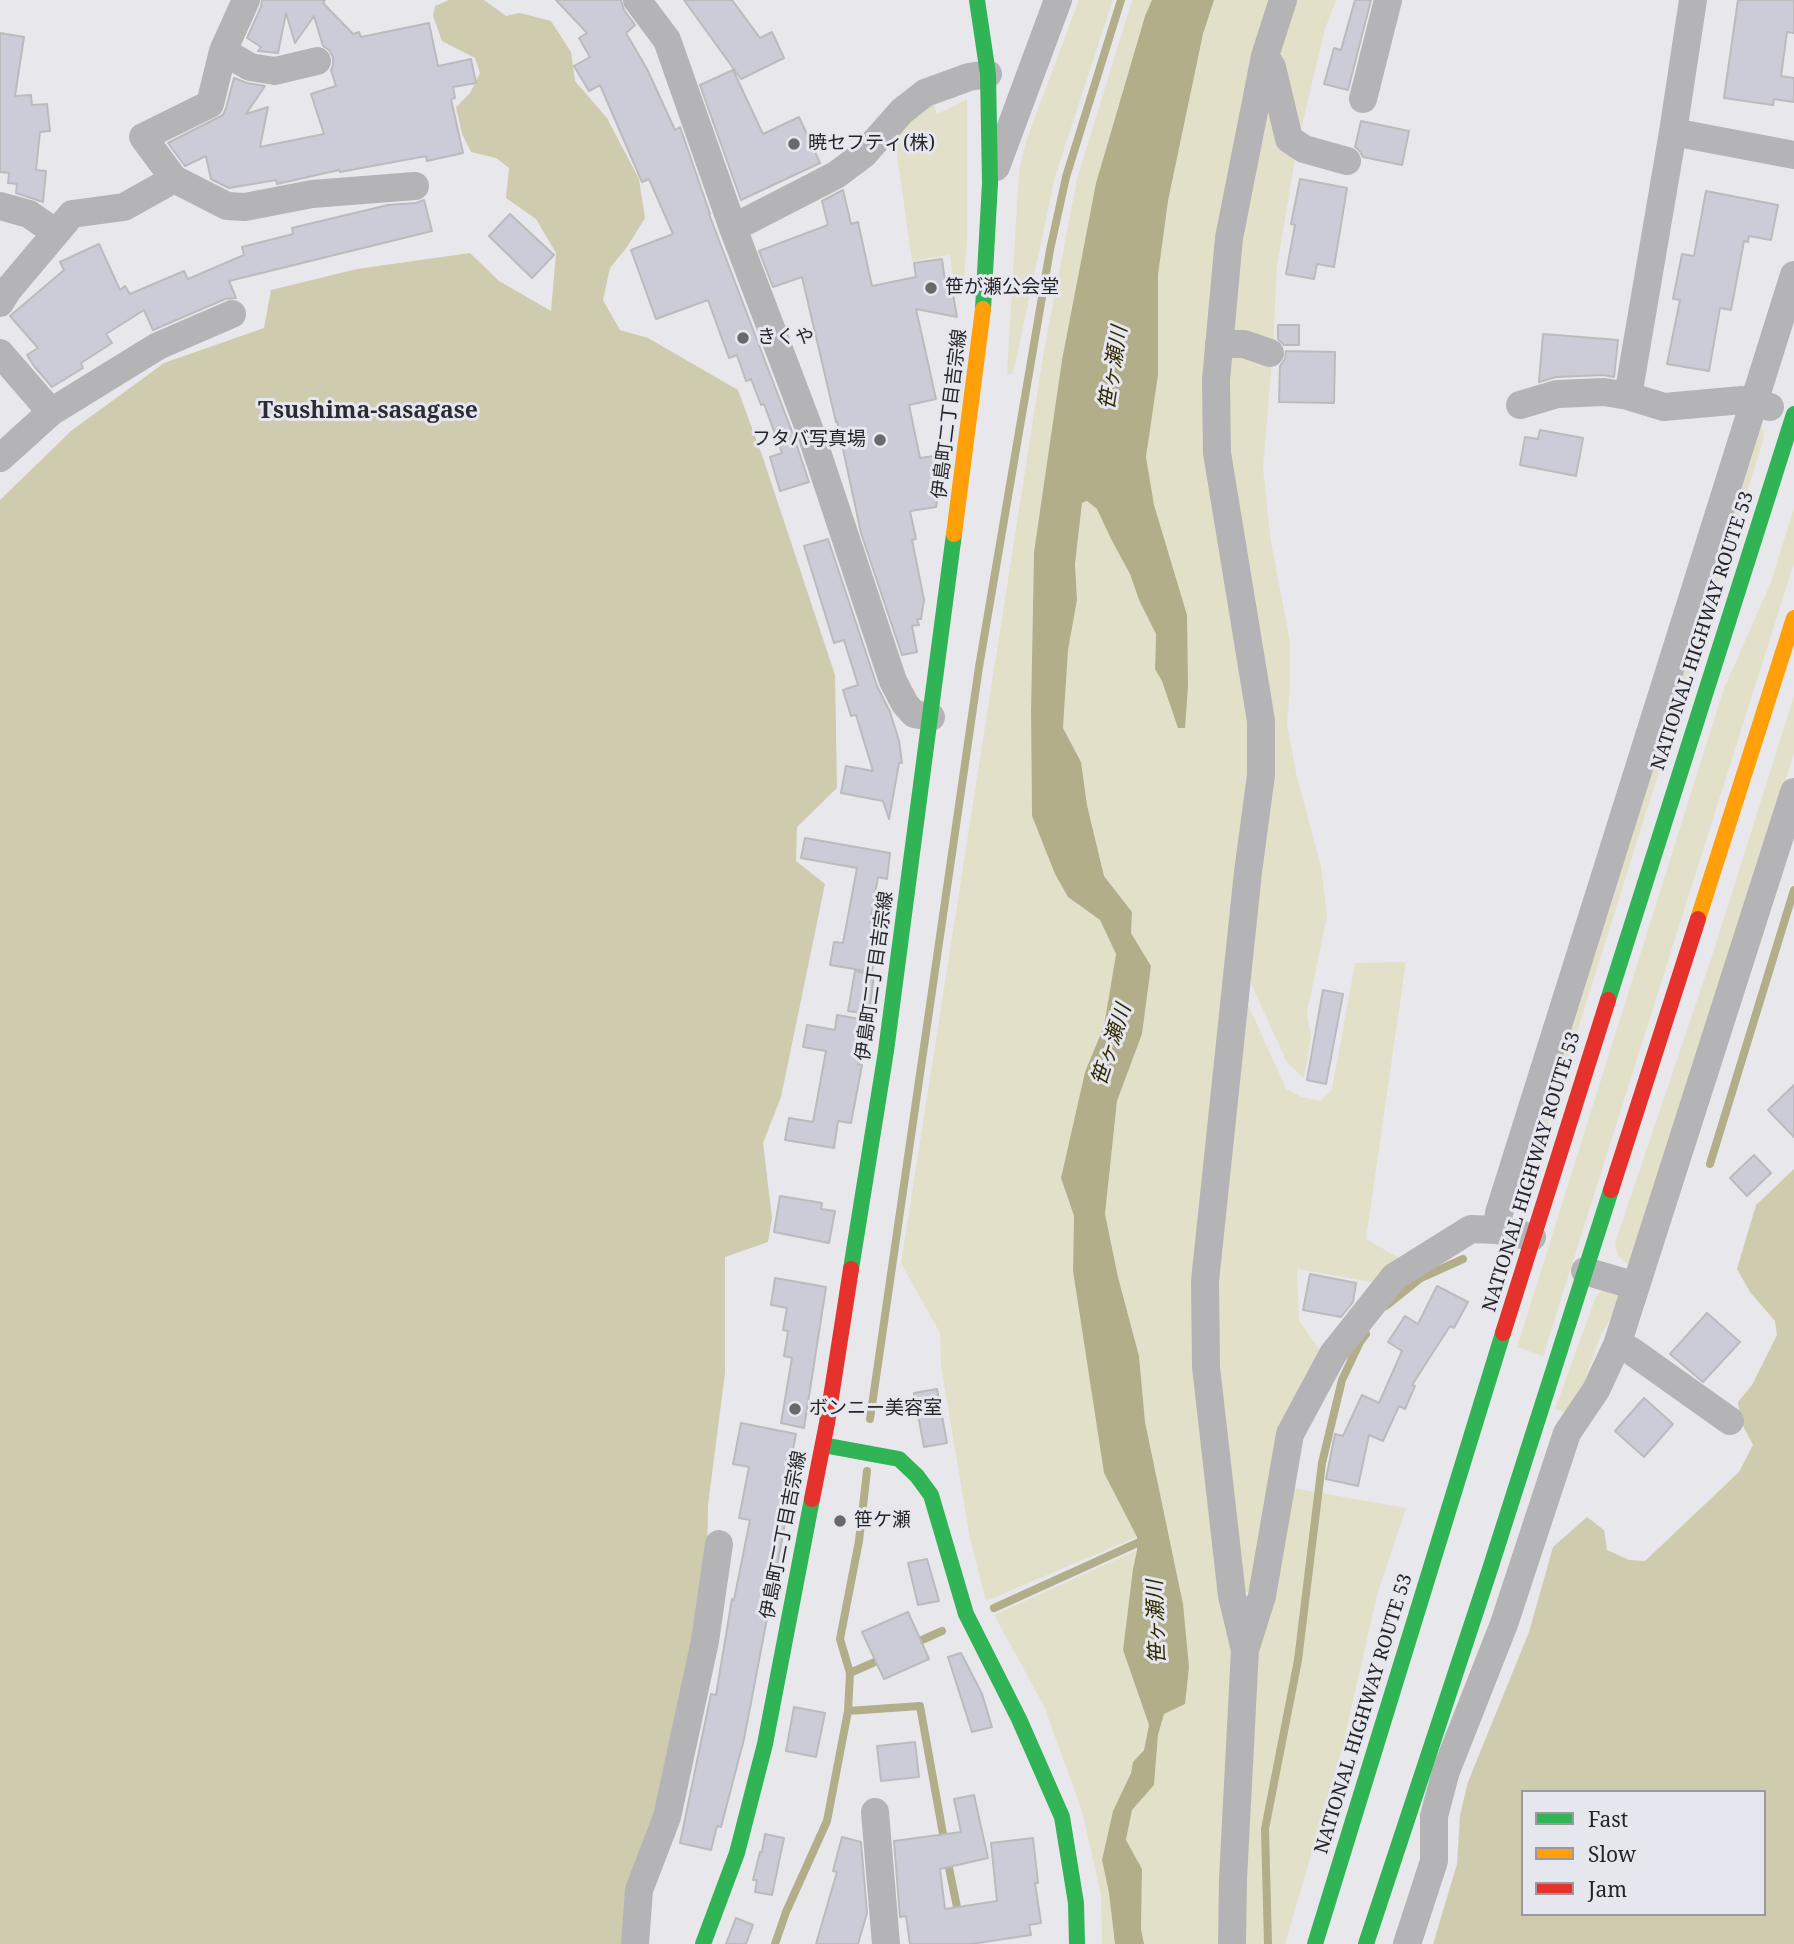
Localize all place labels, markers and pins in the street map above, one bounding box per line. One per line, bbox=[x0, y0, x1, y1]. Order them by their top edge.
place label: 暁セフティ(株) bbox=[808, 133, 935, 155]
marker: 暁セフティ(株) bbox=[786, 136, 802, 152]
place label: 笹が瀬公会堂 bbox=[945, 277, 1059, 299]
marker: 笹が瀬公会堂 bbox=[923, 280, 939, 296]
place label: きくや bbox=[757, 327, 814, 349]
marker: きくや bbox=[735, 330, 751, 346]
place label: フタバ写真場 bbox=[752, 429, 866, 451]
marker: フタバ写真場 bbox=[872, 432, 888, 448]
place label: ボンニー美容室 bbox=[809, 1398, 942, 1420]
marker: ボンニー美容室 bbox=[787, 1401, 803, 1417]
place label: 笹ケ瀬 bbox=[854, 1510, 911, 1532]
marker: 笹ケ瀬 bbox=[832, 1513, 848, 1529]

